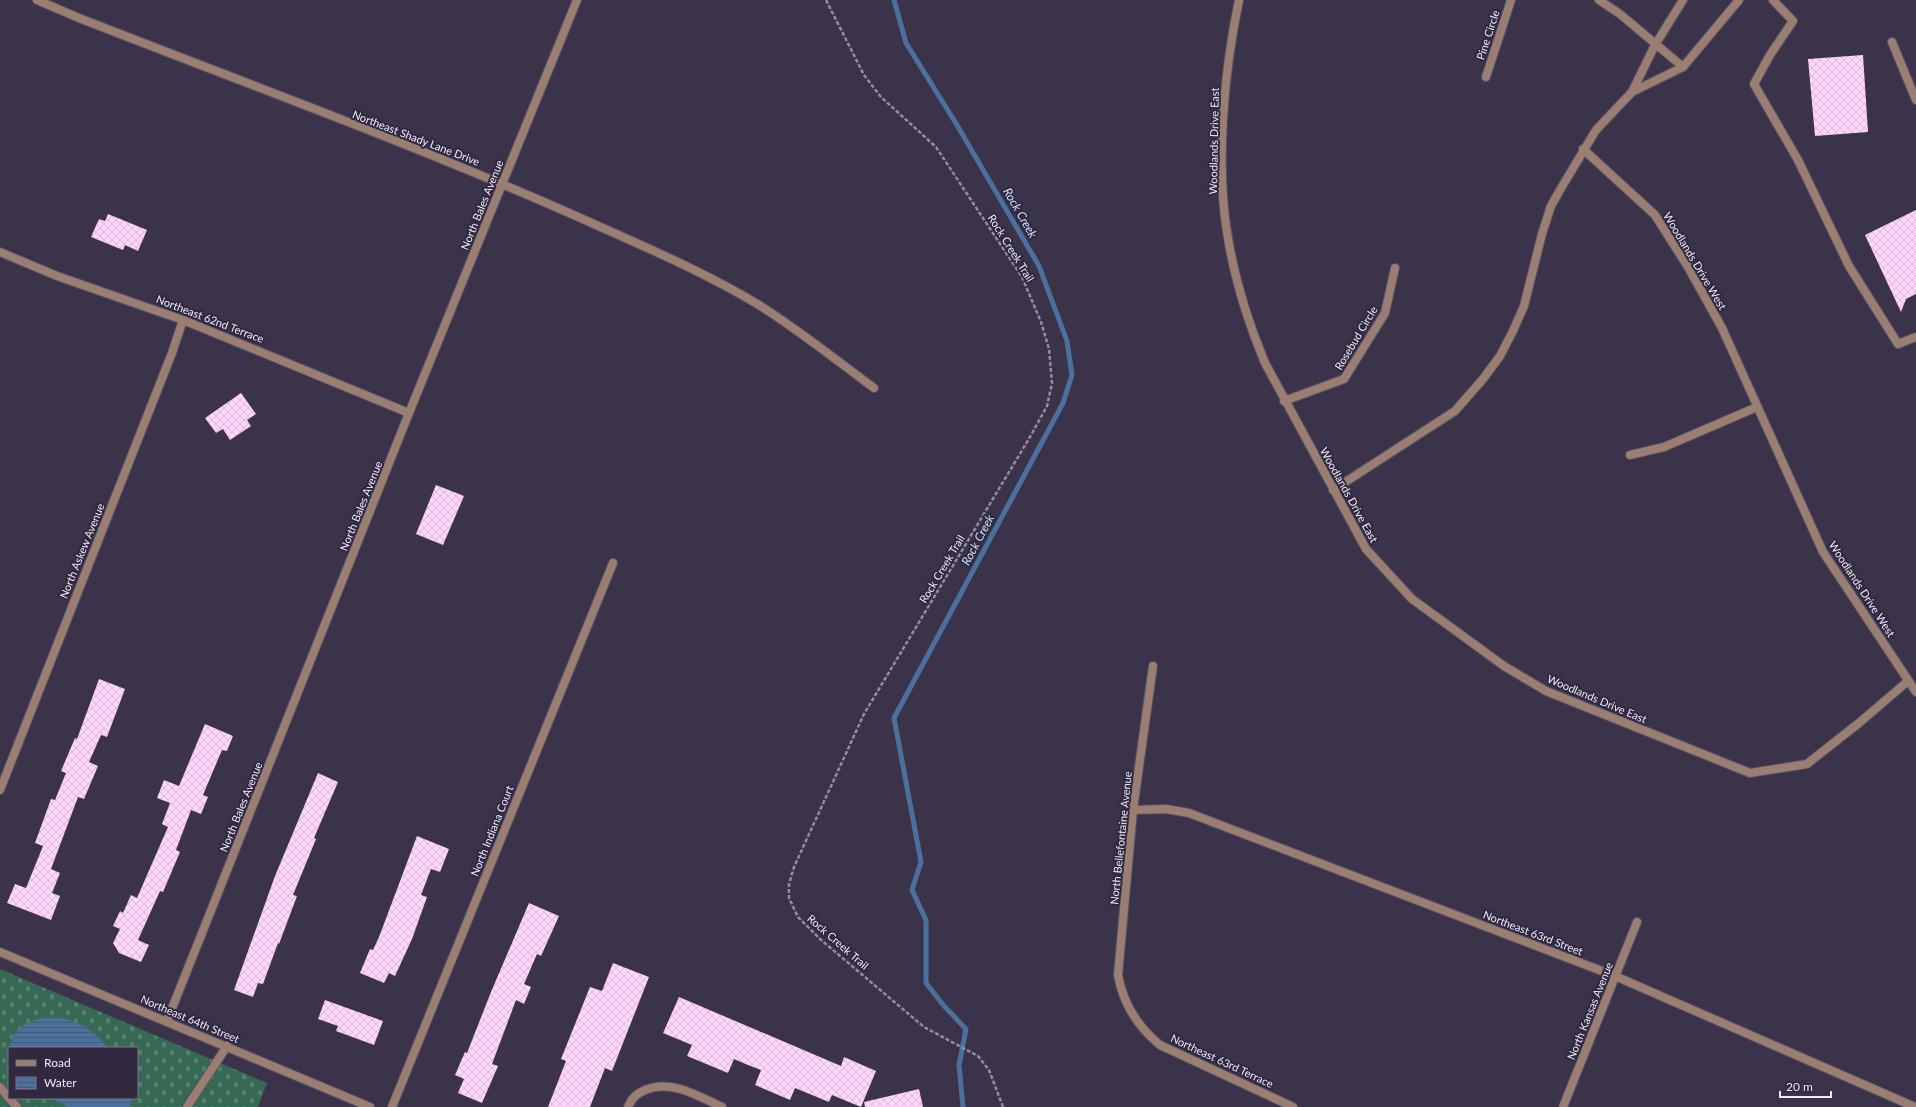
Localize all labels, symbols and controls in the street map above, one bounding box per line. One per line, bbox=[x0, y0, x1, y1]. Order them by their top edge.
street label: Pine Circle bbox=[1473, 8, 1502, 61]
street label: Woodlands Drive East bbox=[1206, 87, 1221, 195]
street label: Northeast Shady Lane Drive bbox=[351, 107, 482, 168]
street label: North Bales Avenue bbox=[458, 158, 506, 252]
water label: Rock Creek bbox=[1000, 185, 1041, 241]
street label: Woodlands Drive West bbox=[1661, 210, 1730, 312]
street label: Rock Creek Trail bbox=[985, 212, 1037, 284]
street label: Northeast 62nd Terrace bbox=[155, 292, 266, 345]
street label: Rosebud Circle bbox=[1331, 303, 1380, 372]
street label: Woodlands Drive East bbox=[1318, 445, 1381, 545]
street label: North Bales Avenue bbox=[337, 459, 385, 553]
street label: North Askew Avenue bbox=[56, 501, 107, 600]
water label: Rock Creek bbox=[958, 512, 997, 568]
street label: Rock Creek Trail bbox=[916, 532, 967, 605]
street label: Woodlands Drive West bbox=[1827, 538, 1898, 639]
street label: Woodlands Drive East bbox=[1545, 672, 1649, 725]
street label: North Bales Avenue bbox=[217, 760, 265, 854]
street label: North Bellefontaine Avenue bbox=[1107, 770, 1134, 905]
street label: North Indiana Court bbox=[467, 783, 516, 878]
street label: Northeast 63rd Street bbox=[1481, 907, 1585, 958]
street label: Rock Creek Trail bbox=[805, 911, 872, 972]
street label: North Kansas Avenue bbox=[1564, 960, 1615, 1062]
street label: Northeast 64th Street bbox=[139, 992, 242, 1045]
street label: Northeast 63rd Terrace bbox=[1169, 1031, 1276, 1090]
legend bbox=[8, 1047, 138, 1099]
text: Road bbox=[44, 1055, 71, 1070]
scale bar bbox=[1780, 1073, 1831, 1099]
text: Water bbox=[44, 1075, 77, 1090]
text: 20 m bbox=[1786, 1079, 1813, 1094]

